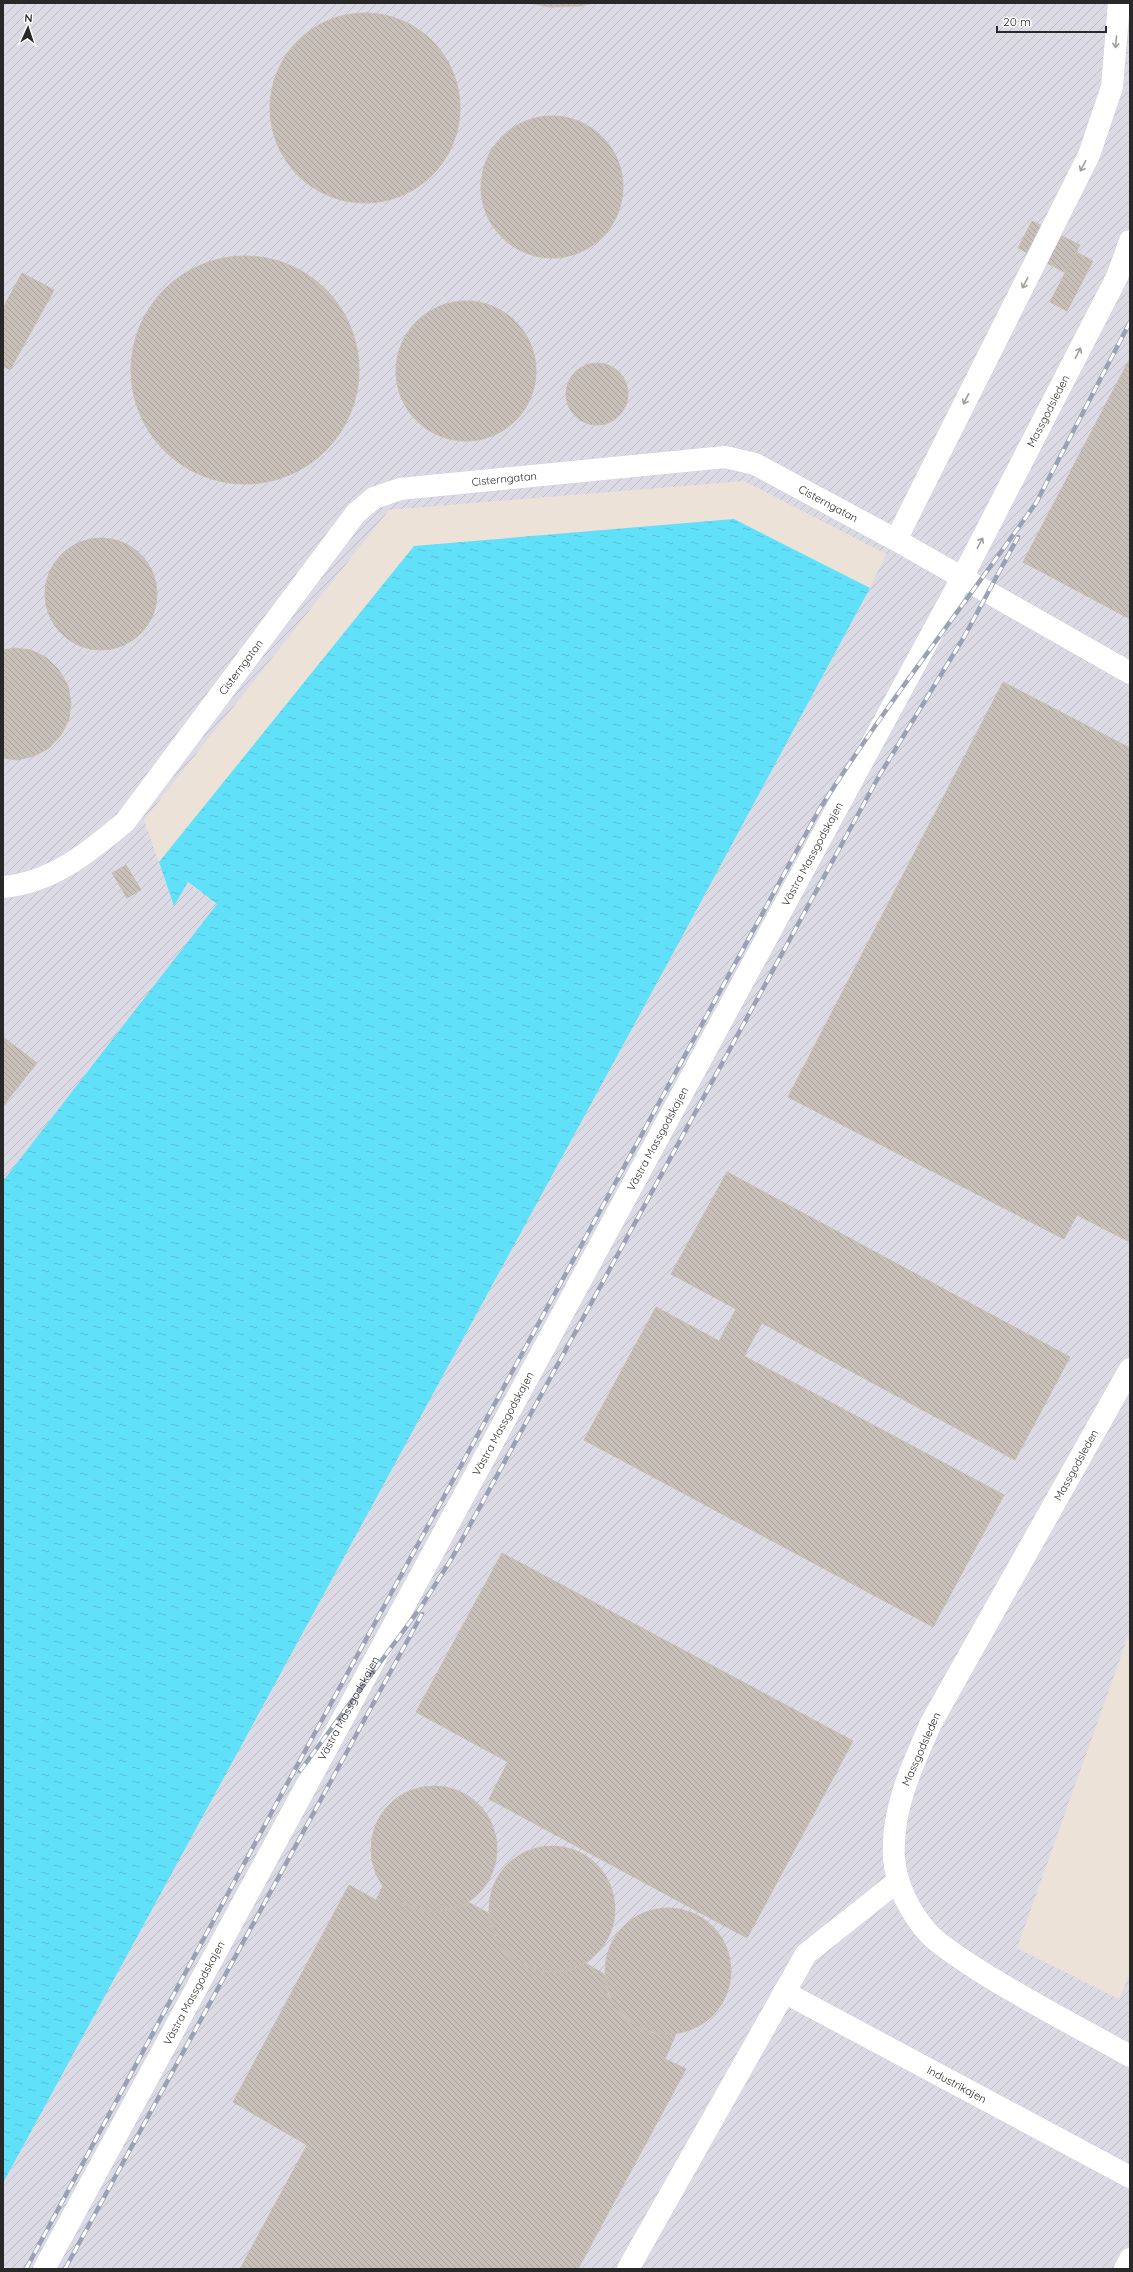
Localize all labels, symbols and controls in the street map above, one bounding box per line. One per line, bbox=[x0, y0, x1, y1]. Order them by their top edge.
north arrow bbox=[8, 8, 48, 48]
scale bar bbox=[997, 8, 1106, 34]
text: N bbox=[24, 11, 33, 25]
text: 20 m bbox=[1003, 14, 1031, 29]
one-way arrow bbox=[1112, 35, 1119, 48]
one-way arrow bbox=[1079, 160, 1086, 172]
one-way arrow bbox=[1021, 276, 1028, 288]
one-way arrow bbox=[1074, 347, 1082, 359]
street label: Massgodsleden bbox=[1024, 373, 1072, 449]
one-way arrow bbox=[962, 393, 970, 405]
street label: Cisterngatan bbox=[471, 469, 537, 489]
street label: Cisterngatan bbox=[796, 482, 860, 525]
one-way arrow bbox=[977, 537, 984, 549]
street label: Cisterngatan bbox=[216, 637, 266, 698]
street label: Västra Massgodskajen bbox=[778, 800, 846, 908]
street label: Västra Massgodskajen bbox=[624, 1085, 691, 1193]
street label: Västra Massgodskajen bbox=[469, 1369, 537, 1478]
street label: Massgodsleden bbox=[1051, 1427, 1101, 1503]
street label: Västra Massgodskajen bbox=[315, 1654, 382, 1763]
street label: Massgodsleden bbox=[899, 1710, 943, 1788]
street label: Västra Massgodskajen bbox=[160, 1939, 228, 2047]
street label: Industrikajen bbox=[925, 2063, 989, 2106]

